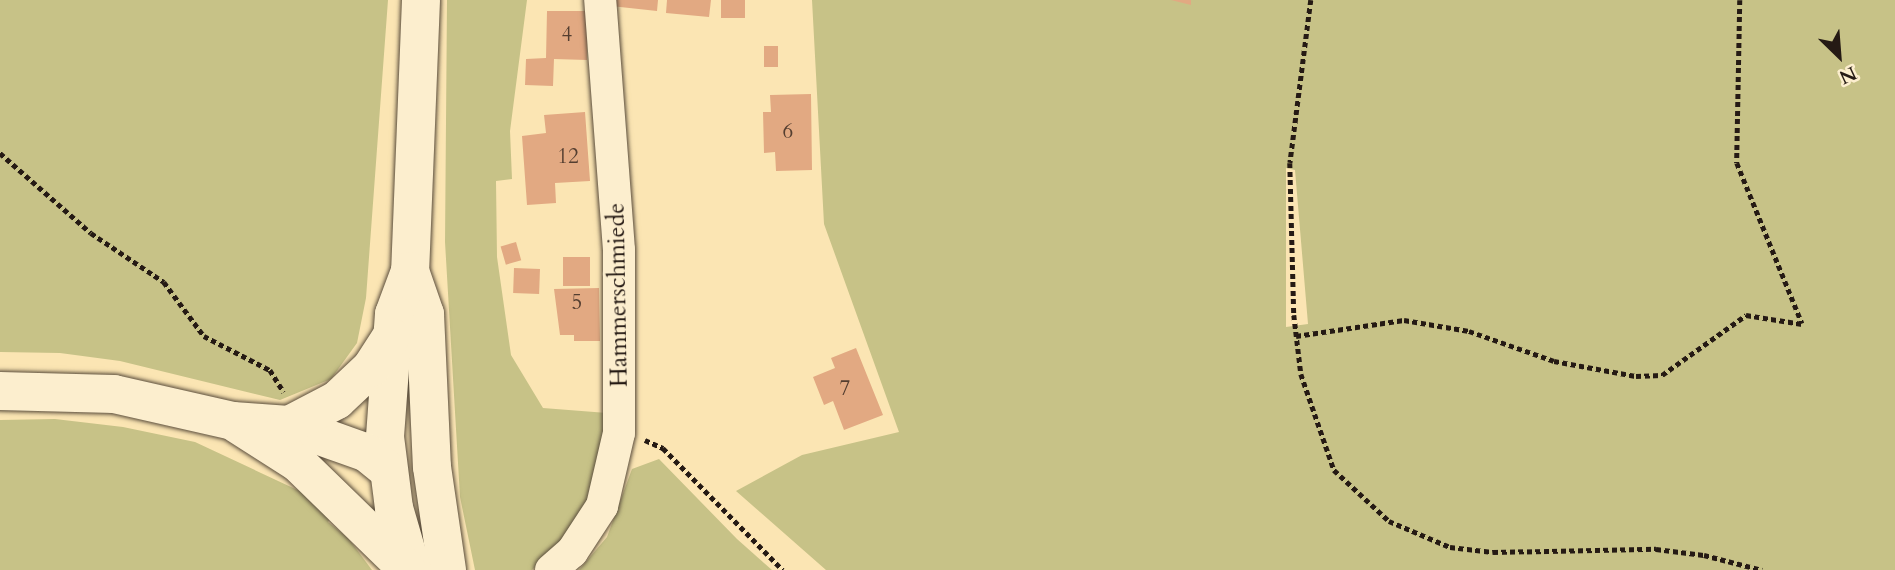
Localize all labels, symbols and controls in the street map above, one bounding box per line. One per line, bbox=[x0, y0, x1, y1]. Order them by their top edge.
north arrow bbox=[1804, 21, 1874, 91]
house number: 4 bbox=[562, 22, 572, 48]
text: N bbox=[1835, 60, 1861, 90]
house number: 6 bbox=[783, 119, 793, 145]
house number: 12 bbox=[557, 144, 579, 170]
street label: Hammerschmiede bbox=[602, 203, 634, 387]
house number: 5 bbox=[572, 290, 582, 316]
house number: 7 bbox=[840, 376, 850, 402]

